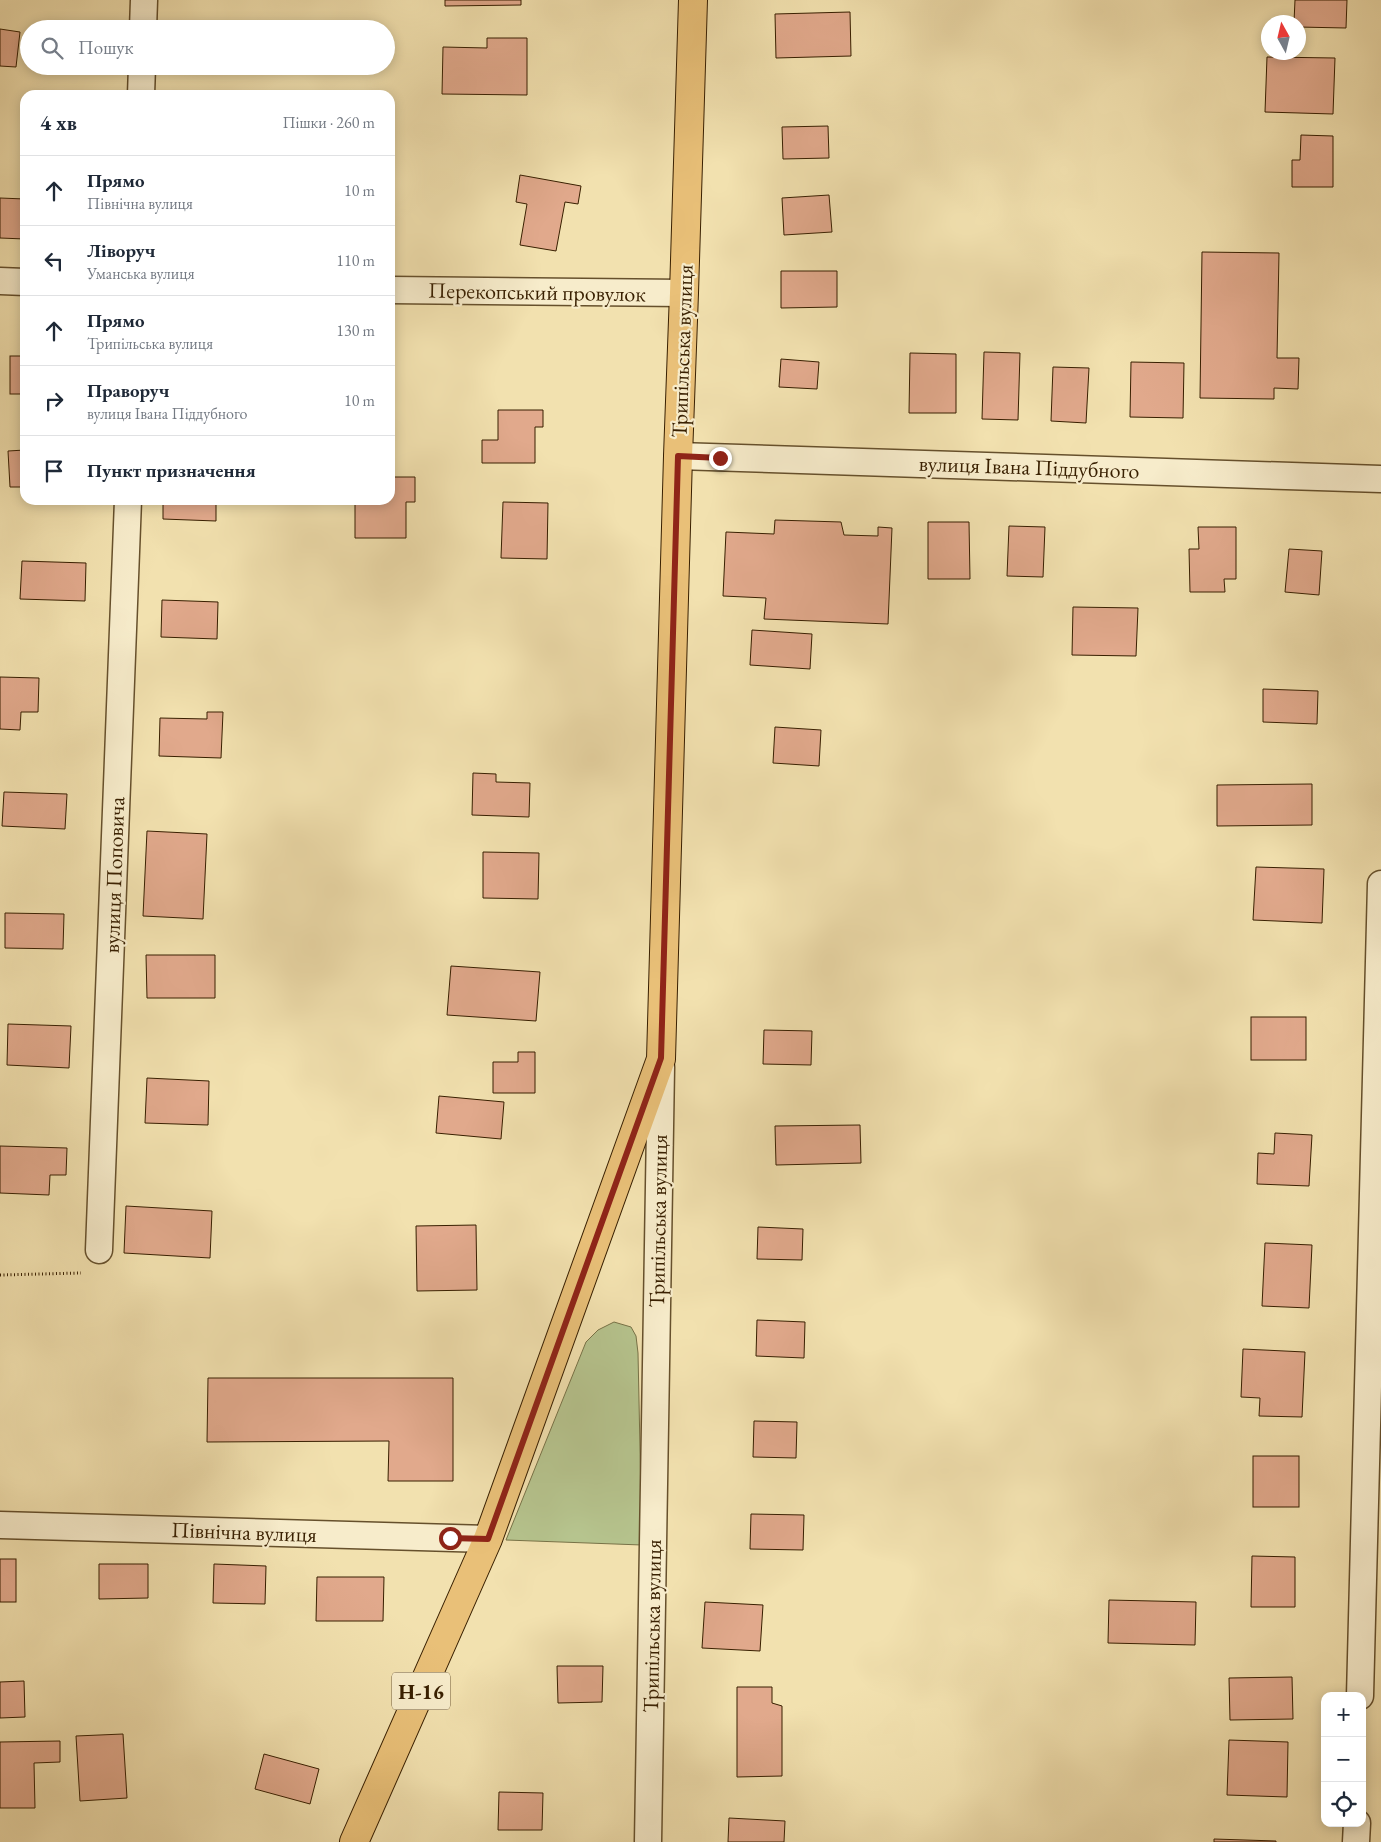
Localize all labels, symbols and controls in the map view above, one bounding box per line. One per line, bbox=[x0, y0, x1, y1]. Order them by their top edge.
north arrow bbox=[1261, 15, 1306, 60]
search box bbox=[20, 20, 395, 75]
icon: search bbox=[38, 34, 66, 62]
text: Пошук bbox=[78, 35, 134, 60]
text: 4 хв bbox=[40, 109, 77, 136]
text: Пішки · 260 m bbox=[282, 112, 375, 133]
text: Прямо bbox=[87, 168, 145, 193]
icon: ahead bbox=[40, 177, 68, 205]
text: 10 m bbox=[344, 180, 375, 201]
text: Північна вулиця bbox=[87, 193, 193, 214]
text: Ліворуч bbox=[87, 238, 155, 263]
icon: left bbox=[40, 247, 68, 275]
text: 110 m bbox=[336, 250, 375, 271]
text: Уманська вулиця bbox=[87, 263, 195, 284]
street label: Трипільська вулиця bbox=[664, 264, 700, 438]
street label: Перекопський провулок bbox=[428, 276, 647, 308]
text: Прямо bbox=[87, 308, 145, 333]
icon: ahead bbox=[40, 317, 68, 345]
text: 130 m bbox=[336, 320, 375, 341]
text: Трипільська вулиця bbox=[87, 333, 213, 354]
text: Праворуч bbox=[87, 378, 169, 403]
icon: right bbox=[40, 387, 68, 415]
text: 10 m bbox=[344, 390, 375, 411]
text: вулиця Івана Піддубного bbox=[87, 403, 248, 424]
route end bbox=[709, 447, 732, 470]
street label: вулиця Івана Піддубного bbox=[918, 449, 1140, 485]
icon: arrive bbox=[40, 457, 68, 485]
text: Пункт призначення bbox=[87, 458, 256, 483]
street label: вулиця Поповича bbox=[97, 796, 131, 954]
street label: Трипільська вулиця bbox=[642, 1134, 674, 1308]
street label: Північна вулиця bbox=[171, 1515, 317, 1549]
route start bbox=[439, 1527, 462, 1550]
street label: Трипільська вулиця bbox=[636, 1539, 668, 1713]
road number: Н-16 bbox=[392, 1672, 450, 1710]
map controls bbox=[1321, 1692, 1366, 1827]
button: + bbox=[1321, 1692, 1366, 1737]
button: − bbox=[1321, 1737, 1366, 1782]
button: locate bbox=[1321, 1782, 1366, 1827]

